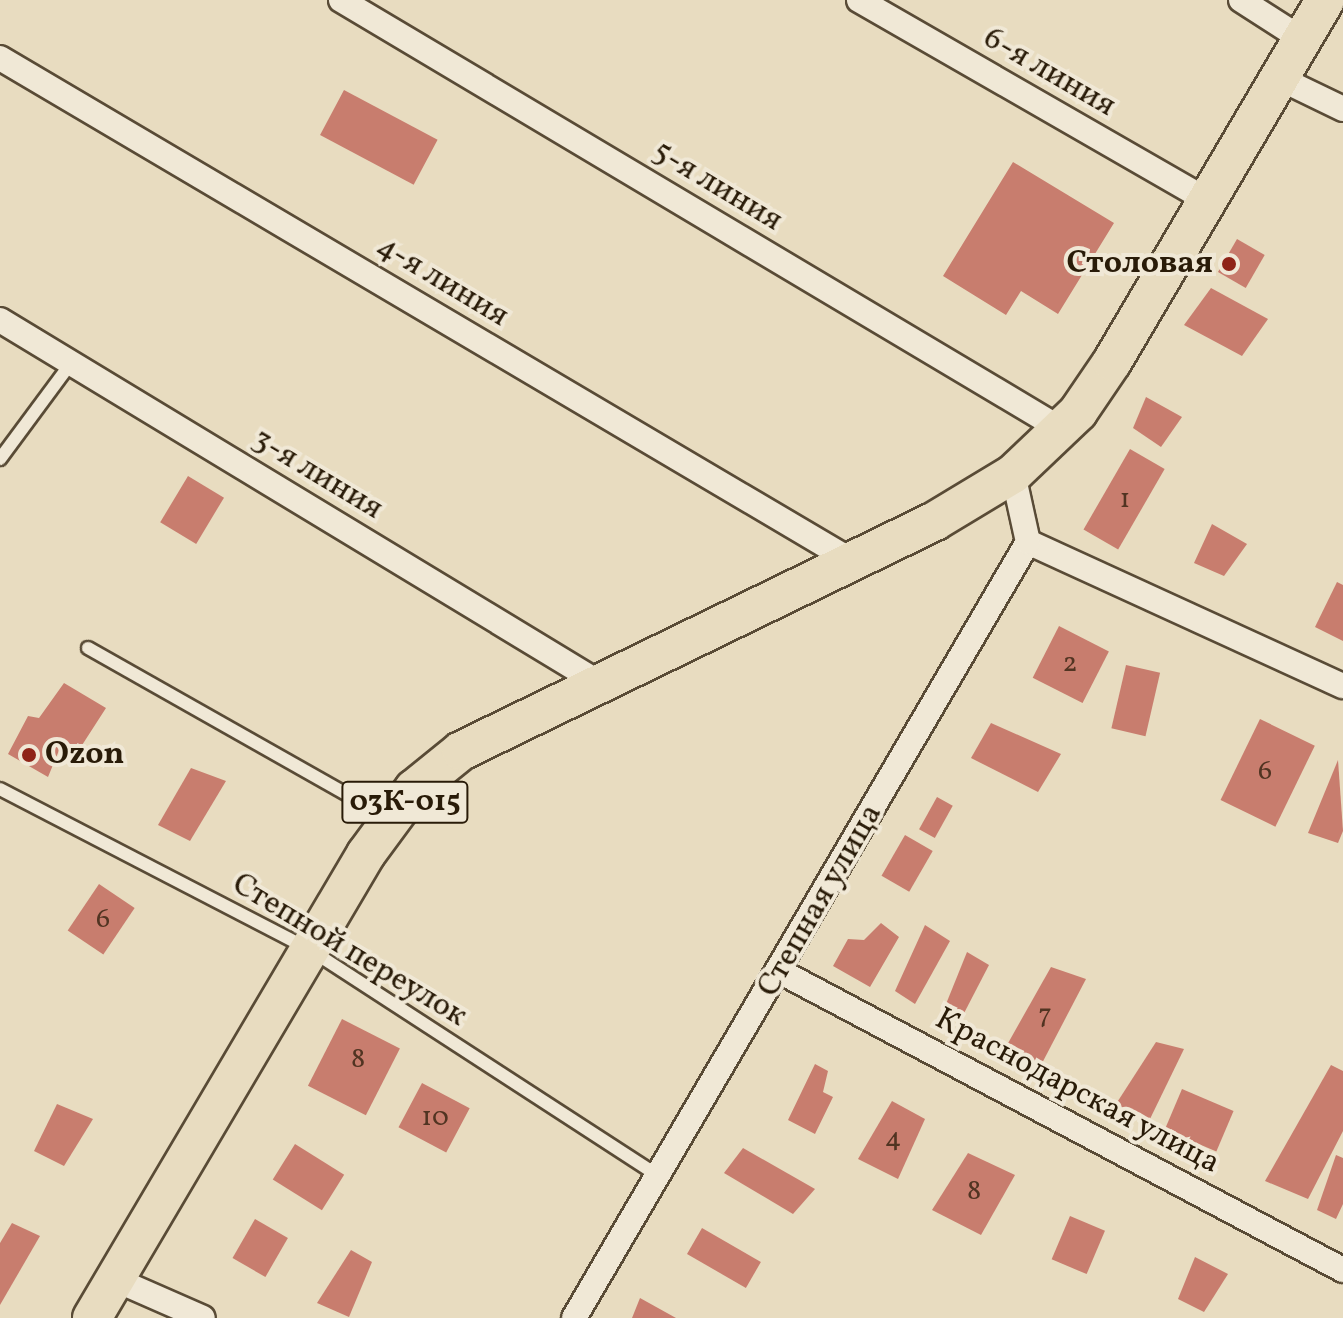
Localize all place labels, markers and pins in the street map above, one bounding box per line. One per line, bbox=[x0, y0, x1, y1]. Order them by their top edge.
place label: Столовая bbox=[1066, 245, 1213, 283]
marker: Столовая bbox=[1220, 255, 1238, 273]
place label: Ozon bbox=[45, 736, 124, 774]
marker: Ozon bbox=[20, 746, 38, 764]

